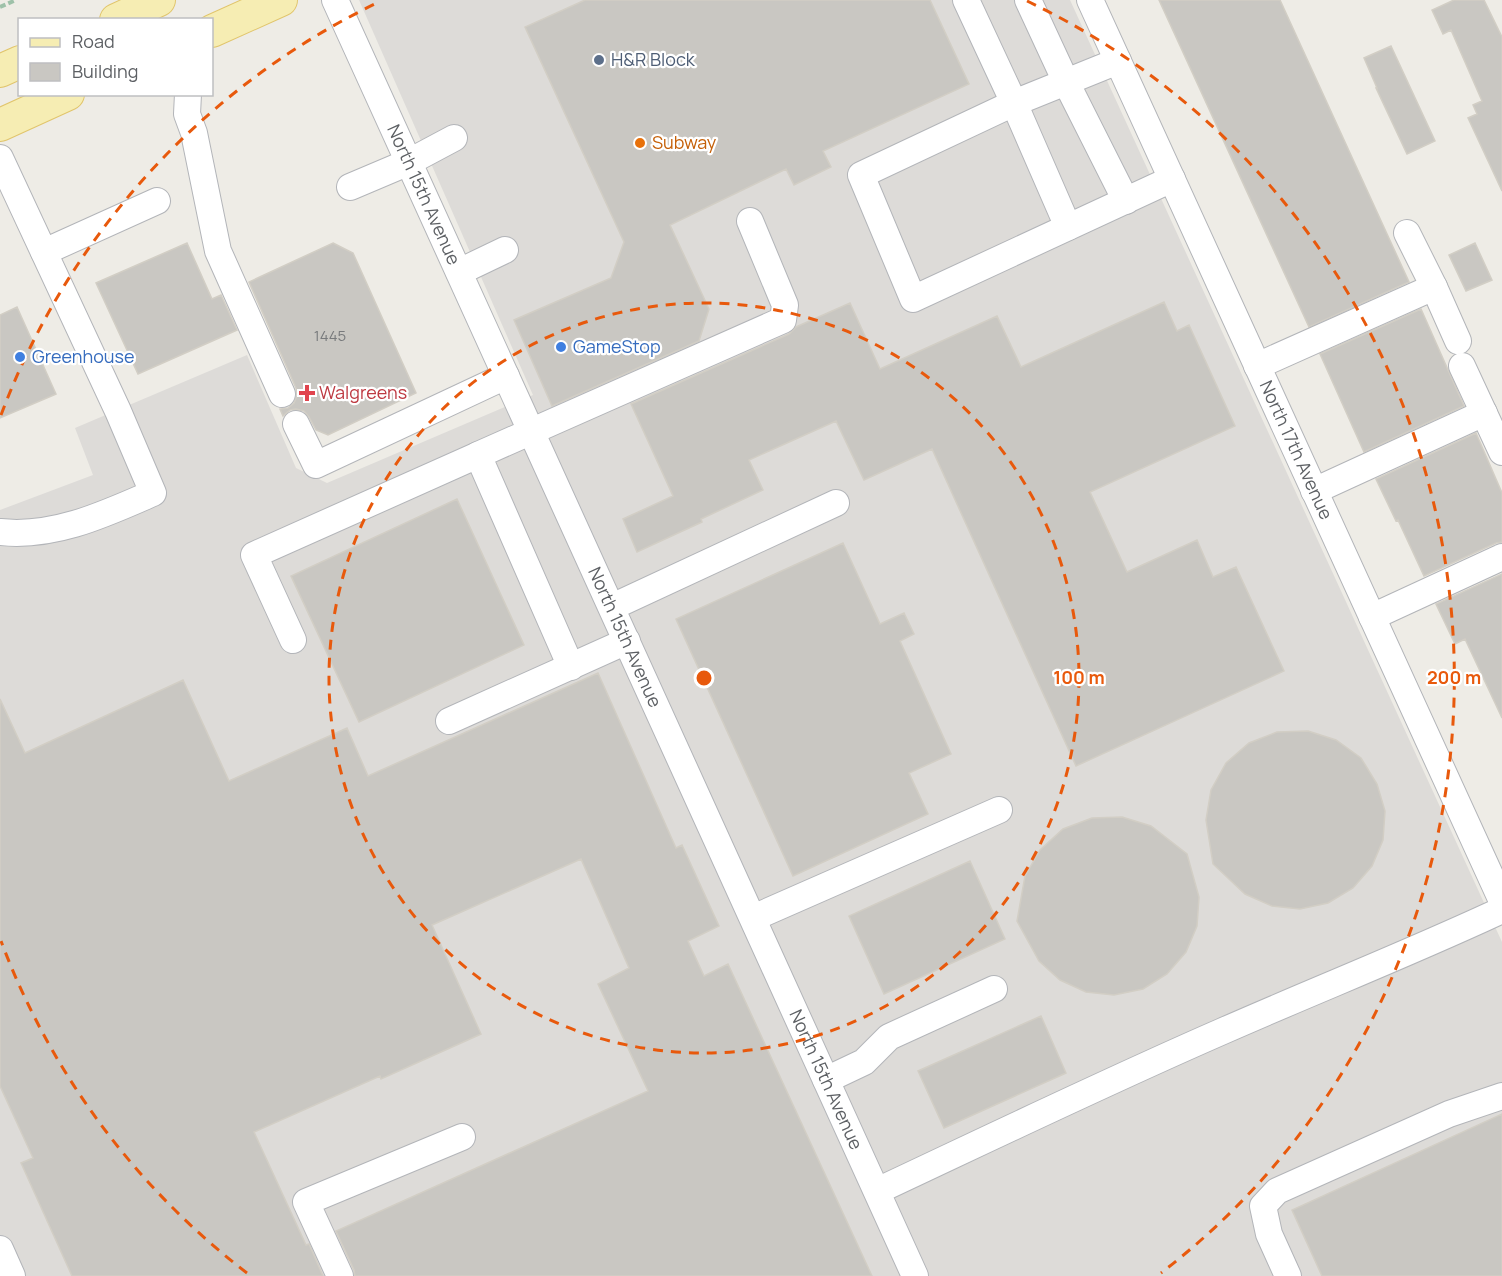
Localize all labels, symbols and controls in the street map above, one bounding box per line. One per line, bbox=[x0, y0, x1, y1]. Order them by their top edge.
legend bbox=[18, 18, 213, 96]
text: Road bbox=[72, 29, 115, 53]
place label: H&R Block bbox=[611, 47, 696, 71]
marker: H&R Block bbox=[592, 53, 606, 67]
text: Building bbox=[72, 59, 138, 83]
street label: North 15th Avenue bbox=[382, 120, 467, 268]
place label: Subway bbox=[652, 130, 717, 154]
marker: Subway bbox=[633, 136, 647, 150]
house number: 1445 bbox=[314, 325, 346, 346]
place label: GameStop bbox=[573, 334, 661, 358]
marker: GameStop bbox=[554, 340, 568, 354]
place label: Greenhouse bbox=[32, 344, 134, 368]
marker: Greenhouse bbox=[13, 350, 27, 364]
street label: North 17th Avenue bbox=[1255, 376, 1339, 523]
place label: Walgreens bbox=[319, 380, 407, 404]
marker: Walgreens bbox=[300, 386, 314, 400]
street label: North 15th Avenue bbox=[583, 563, 668, 711]
text: 100 m bbox=[1053, 665, 1105, 689]
text: 200 m bbox=[1427, 665, 1481, 689]
centre of rings bbox=[694, 668, 714, 688]
street label: North 15th Avenue bbox=[784, 1005, 869, 1153]

